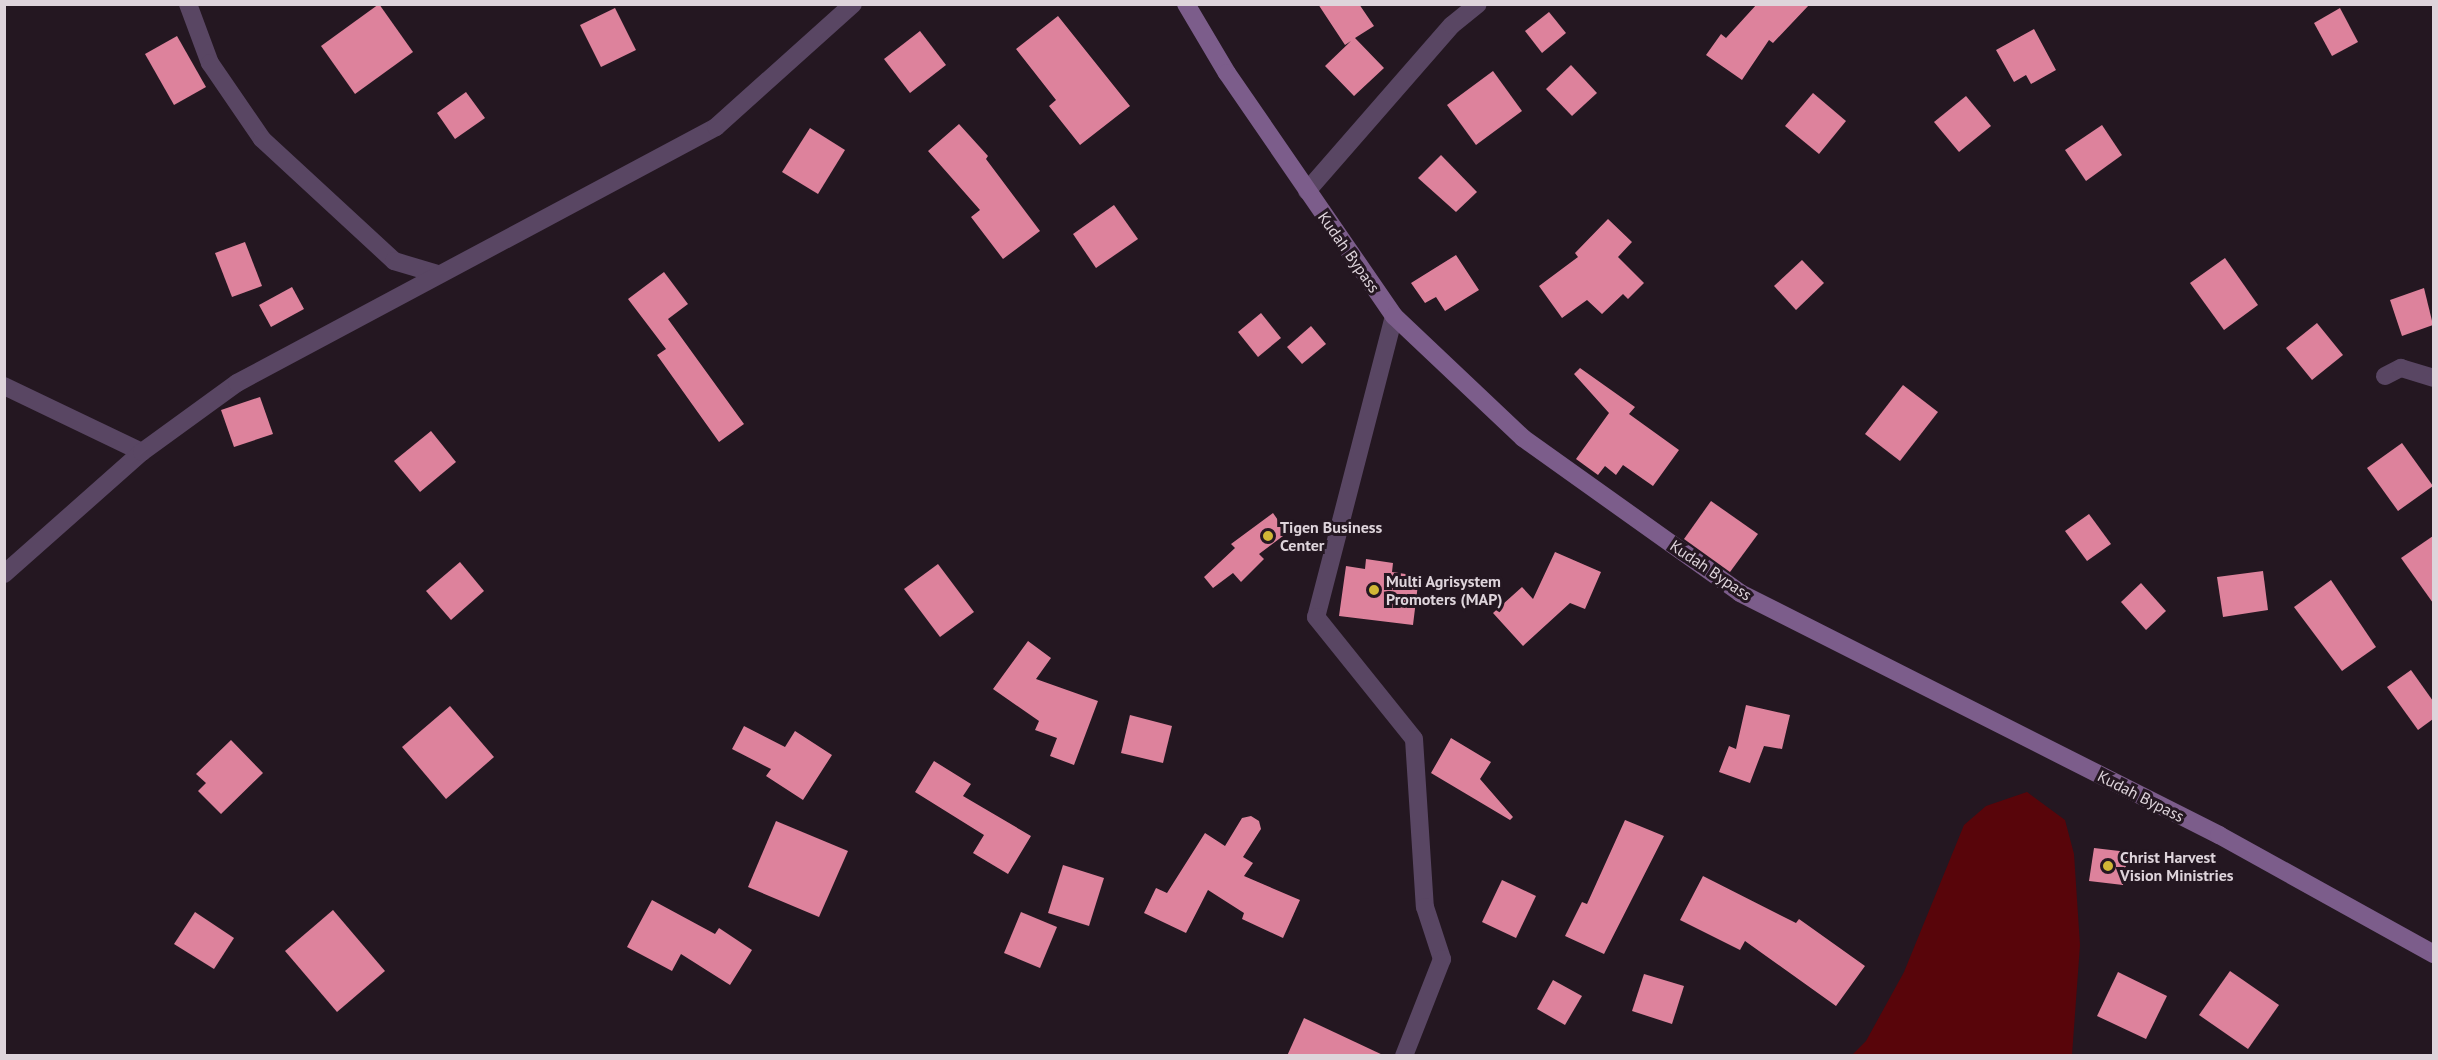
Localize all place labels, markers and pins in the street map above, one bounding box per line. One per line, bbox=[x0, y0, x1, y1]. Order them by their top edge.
place label: Tigen Business Center bbox=[1280, 517, 1382, 555]
marker: Tigen Business Center bbox=[1261, 529, 1275, 543]
place label: Multi Agrisystem Promoters (MAP) bbox=[1386, 571, 1503, 609]
marker: Multi Agrisystem Promoters (MAP) bbox=[1367, 583, 1381, 597]
place label: Christ Harvest Vision Ministries bbox=[2120, 847, 2234, 885]
marker: Christ Harvest Vision Ministries bbox=[2101, 859, 2115, 873]

